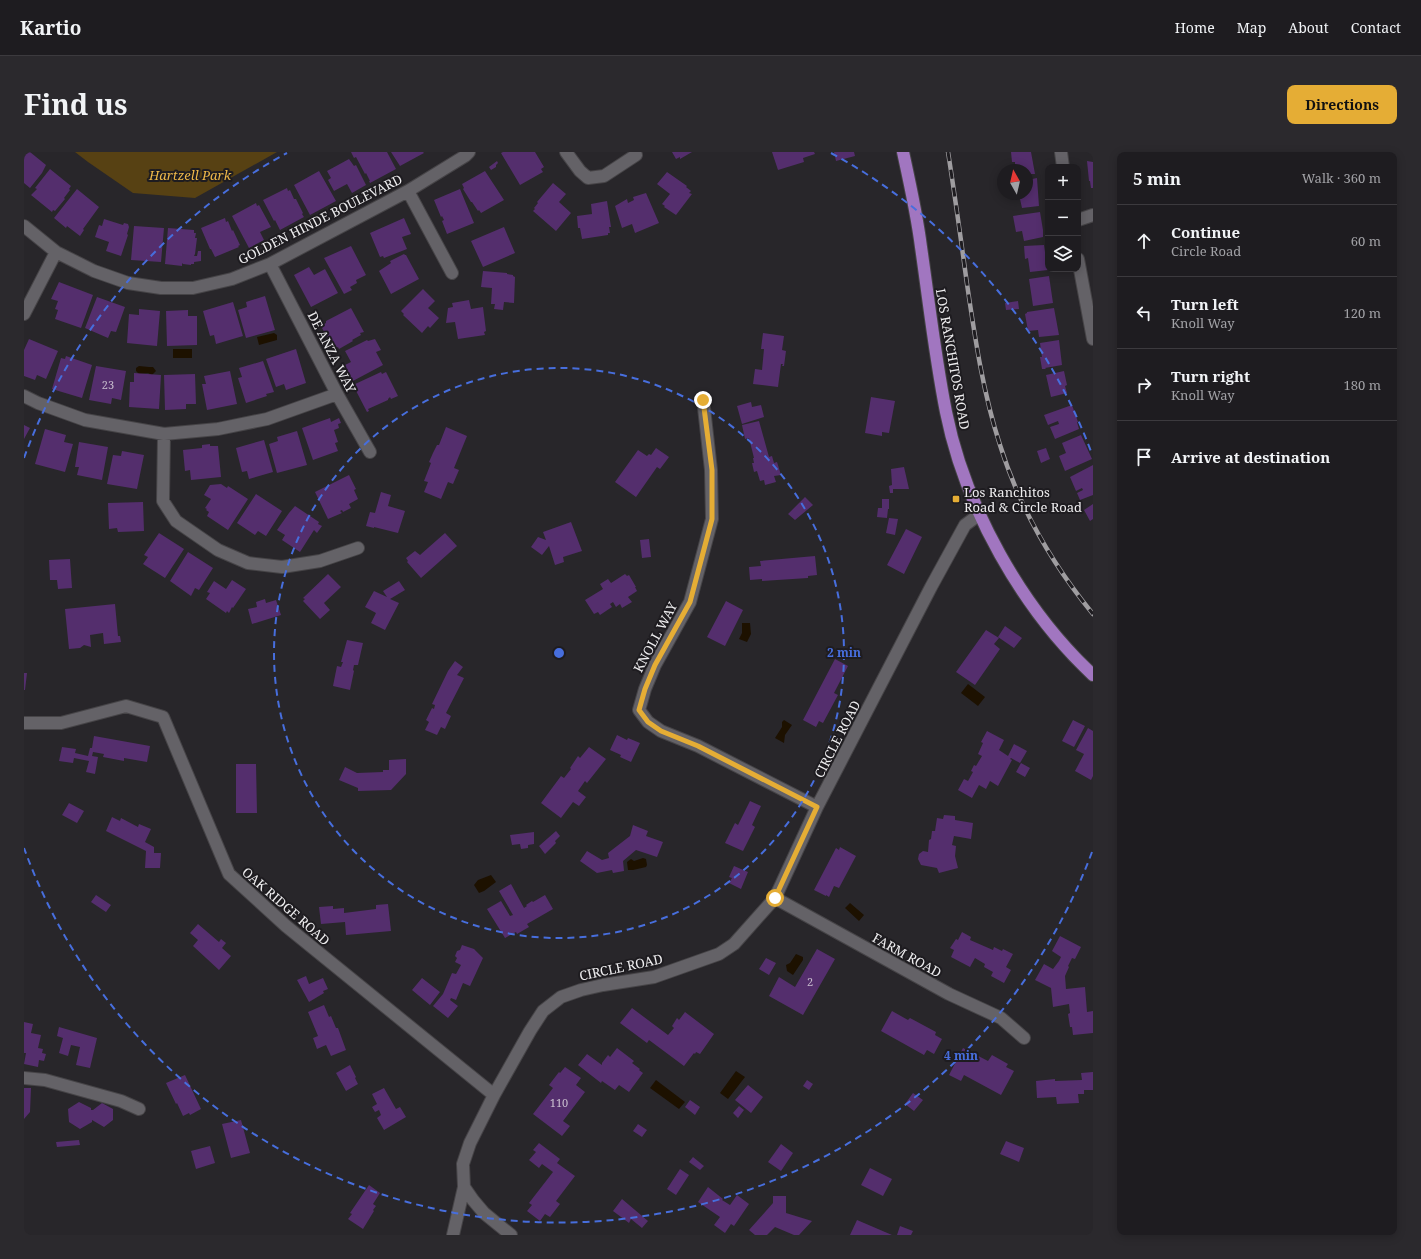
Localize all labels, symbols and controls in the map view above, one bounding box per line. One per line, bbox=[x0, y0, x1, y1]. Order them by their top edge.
text: Kartio bbox=[20, 15, 81, 41]
text: Home bbox=[1175, 18, 1215, 37]
text: Map bbox=[1237, 18, 1266, 37]
text: About bbox=[1288, 18, 1329, 37]
text: Contact bbox=[1351, 18, 1401, 37]
text: Find us bbox=[24, 85, 128, 123]
button: Directions bbox=[1287, 85, 1397, 124]
north arrow bbox=[997, 164, 1033, 200]
map controls bbox=[1045, 164, 1081, 272]
button: + bbox=[1045, 164, 1081, 200]
park label: Hartzell Park bbox=[148, 166, 232, 184]
text: 5 min bbox=[1133, 167, 1181, 190]
text: Walk · 360 m bbox=[1302, 169, 1381, 187]
street label: GOLDEN HINDE BOULEVARD bbox=[235, 170, 405, 268]
button: − bbox=[1045, 200, 1081, 236]
text: Continue bbox=[1171, 222, 1240, 242]
icon: ahead bbox=[1133, 230, 1155, 252]
text: 60 m bbox=[1351, 232, 1381, 250]
button: layers bbox=[1045, 236, 1081, 272]
text: Circle Road bbox=[1171, 242, 1241, 260]
street label: LOS RANCHITOS ROAD bbox=[932, 287, 974, 431]
text: Turn left bbox=[1171, 294, 1239, 314]
icon: left bbox=[1133, 302, 1155, 324]
text: 120 m bbox=[1344, 304, 1381, 322]
street label: DE ANZA WAY bbox=[304, 308, 361, 397]
text: Knoll Way bbox=[1171, 314, 1235, 332]
text: Turn right bbox=[1171, 366, 1250, 386]
icon: right bbox=[1133, 374, 1155, 396]
text: 180 m bbox=[1344, 376, 1381, 394]
house number: 23 bbox=[102, 377, 114, 392]
text: Knoll Way bbox=[1171, 386, 1235, 404]
route end bbox=[694, 391, 712, 409]
icon: arrive bbox=[1133, 446, 1155, 468]
text: Arrive at destination bbox=[1171, 447, 1330, 467]
place label: Los Ranchitos Road & Circle Road bbox=[964, 483, 1082, 516]
marker: Los Ranchitos Road & Circle Road bbox=[951, 494, 961, 504]
street label: KNOLL WAY bbox=[629, 598, 682, 675]
text: 2 min bbox=[827, 644, 861, 661]
centre of rings bbox=[552, 646, 566, 660]
street label: CIRCLE ROAD bbox=[810, 697, 864, 781]
street label: OAK RIDGE ROAD bbox=[238, 863, 334, 949]
route start bbox=[766, 889, 784, 907]
street label: FARM ROAD bbox=[869, 929, 945, 981]
street label: CIRCLE ROAD bbox=[578, 949, 664, 985]
house number: 2 bbox=[807, 974, 813, 989]
text: 4 min bbox=[944, 1047, 978, 1064]
house number: 110 bbox=[550, 1095, 568, 1110]

